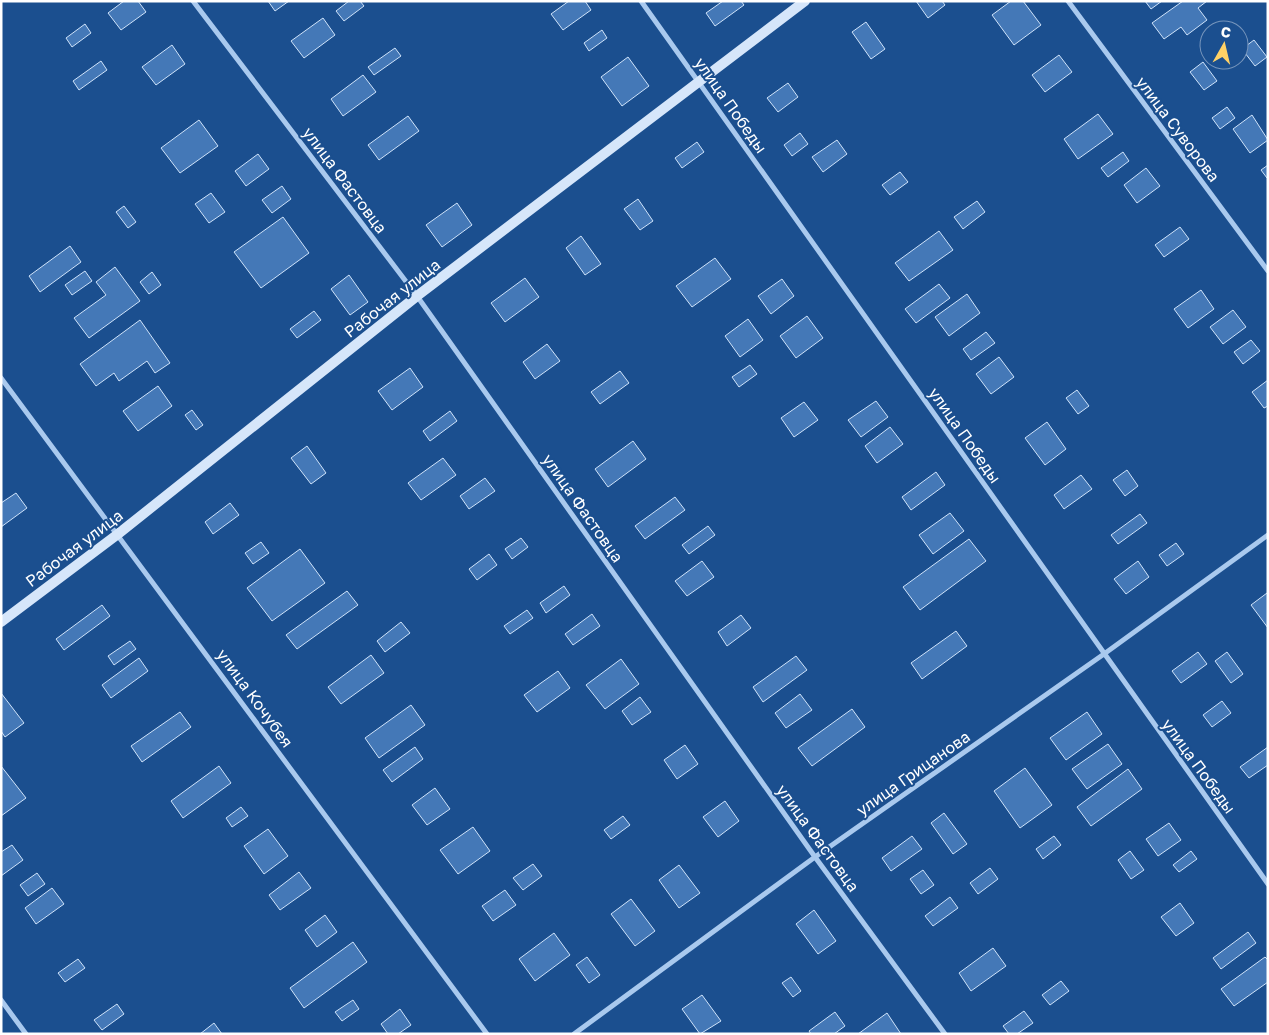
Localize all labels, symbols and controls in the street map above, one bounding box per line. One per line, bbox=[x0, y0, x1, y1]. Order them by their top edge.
north arrow bbox=[1199, 20, 1249, 70]
text: С bbox=[1220, 23, 1232, 41]
street label: улица Победы bbox=[691, 53, 771, 157]
street label: улица Суворова bbox=[1132, 72, 1224, 186]
street label: улица Фастовца bbox=[299, 123, 391, 237]
street label: Рабочая улица bbox=[340, 254, 444, 342]
street label: улица Победы bbox=[925, 383, 1005, 487]
street label: улица Фастовца bbox=[538, 450, 628, 566]
street label: Рабочая улица bbox=[21, 505, 127, 591]
street label: улица Кочубея bbox=[212, 645, 298, 751]
street label: улица Победы bbox=[1158, 715, 1240, 817]
street label: улица Грицанова bbox=[852, 726, 974, 820]
street label: улица Фастовца bbox=[772, 780, 864, 896]

